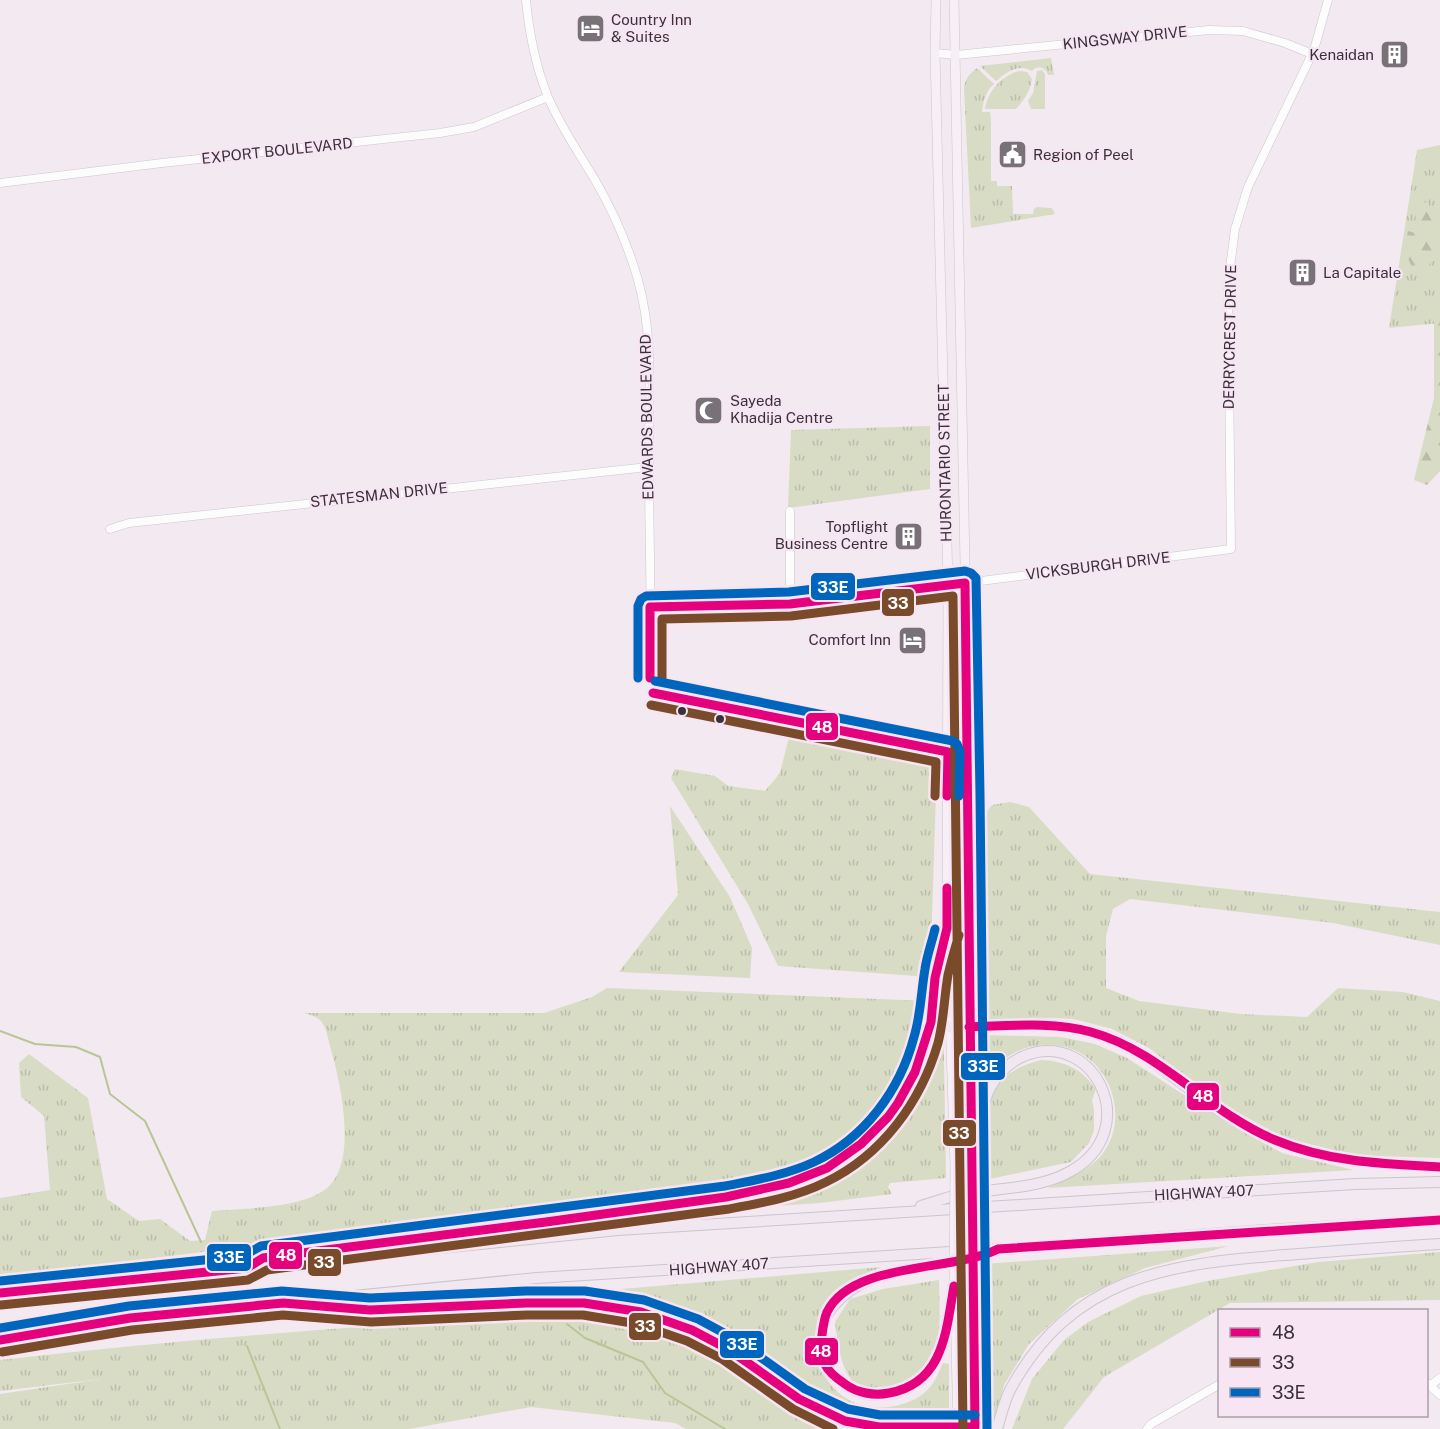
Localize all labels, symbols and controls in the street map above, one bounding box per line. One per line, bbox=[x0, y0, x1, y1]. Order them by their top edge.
place label: Country Inn & Suites bbox=[611, 11, 692, 45]
hotel icon: Country Inn & Suites bbox=[574, 13, 606, 45]
street label: KINGSWAY DRIVE bbox=[1062, 22, 1188, 53]
building icon: Kenaidan bbox=[1379, 39, 1411, 71]
place label: Kenaidan bbox=[1309, 46, 1374, 63]
street label: EXPORT BOULEVARD bbox=[200, 134, 353, 167]
public building icon: Region of Peel bbox=[996, 139, 1028, 171]
place label: Region of Peel bbox=[1033, 146, 1134, 163]
building icon: La Capitale bbox=[1286, 257, 1318, 289]
street label: DERRYCREST DRIVE bbox=[1220, 264, 1239, 410]
place label: La Capitale bbox=[1323, 264, 1401, 281]
street label: EDWARDS BOULEVARD bbox=[637, 334, 656, 500]
street label: HURONTARIO STREET bbox=[935, 384, 954, 542]
place label: Sayeda Khadija Centre bbox=[730, 392, 833, 426]
mosque icon: Sayeda Khadija Centre bbox=[693, 394, 725, 426]
street label: STATESMAN DRIVE bbox=[309, 479, 448, 510]
place label: Topflight Business Centre bbox=[775, 518, 888, 552]
building icon: Topflight Business Centre bbox=[893, 520, 925, 552]
street label: VICKSBURGH DRIVE bbox=[1025, 548, 1171, 583]
line badge: 33E bbox=[810, 572, 856, 601]
text: 33E bbox=[817, 578, 849, 597]
line badge: 33 bbox=[881, 588, 915, 617]
text: 33 bbox=[887, 594, 909, 613]
hotel icon: Comfort Inn bbox=[896, 624, 928, 656]
place label: Comfort Inn bbox=[808, 631, 891, 648]
unlabelled marker bbox=[676, 705, 688, 717]
line badge: 48 bbox=[805, 712, 839, 741]
unlabelled marker bbox=[714, 713, 726, 725]
text: 48 bbox=[811, 718, 833, 737]
line badge: 33E bbox=[960, 1052, 1006, 1081]
text: 33E bbox=[967, 1057, 999, 1076]
line badge: 48 bbox=[1186, 1082, 1220, 1111]
text: 48 bbox=[1192, 1087, 1214, 1106]
line badge: 33 bbox=[942, 1119, 977, 1147]
text: 33 bbox=[948, 1124, 970, 1143]
street label: HIGHWAY 407 bbox=[1153, 1181, 1254, 1204]
line badge: 48 bbox=[268, 1241, 303, 1270]
line badge: 33E bbox=[206, 1243, 252, 1272]
text: 48 bbox=[275, 1246, 297, 1265]
text: 33E bbox=[213, 1248, 245, 1267]
line badge: 33 bbox=[307, 1248, 342, 1277]
text: 33 bbox=[313, 1253, 335, 1272]
street label: HIGHWAY 407 bbox=[668, 1255, 770, 1278]
legend bbox=[1218, 1309, 1428, 1417]
line badge: 33 bbox=[628, 1312, 662, 1341]
text: 33 bbox=[634, 1317, 656, 1336]
text: 48 bbox=[1272, 1322, 1295, 1343]
line badge: 33E bbox=[719, 1330, 765, 1359]
text: 33E bbox=[726, 1335, 758, 1354]
line badge: 48 bbox=[804, 1337, 839, 1366]
text: 48 bbox=[810, 1342, 832, 1361]
text: 33 bbox=[1272, 1352, 1295, 1373]
text: 33E bbox=[1272, 1382, 1306, 1403]

